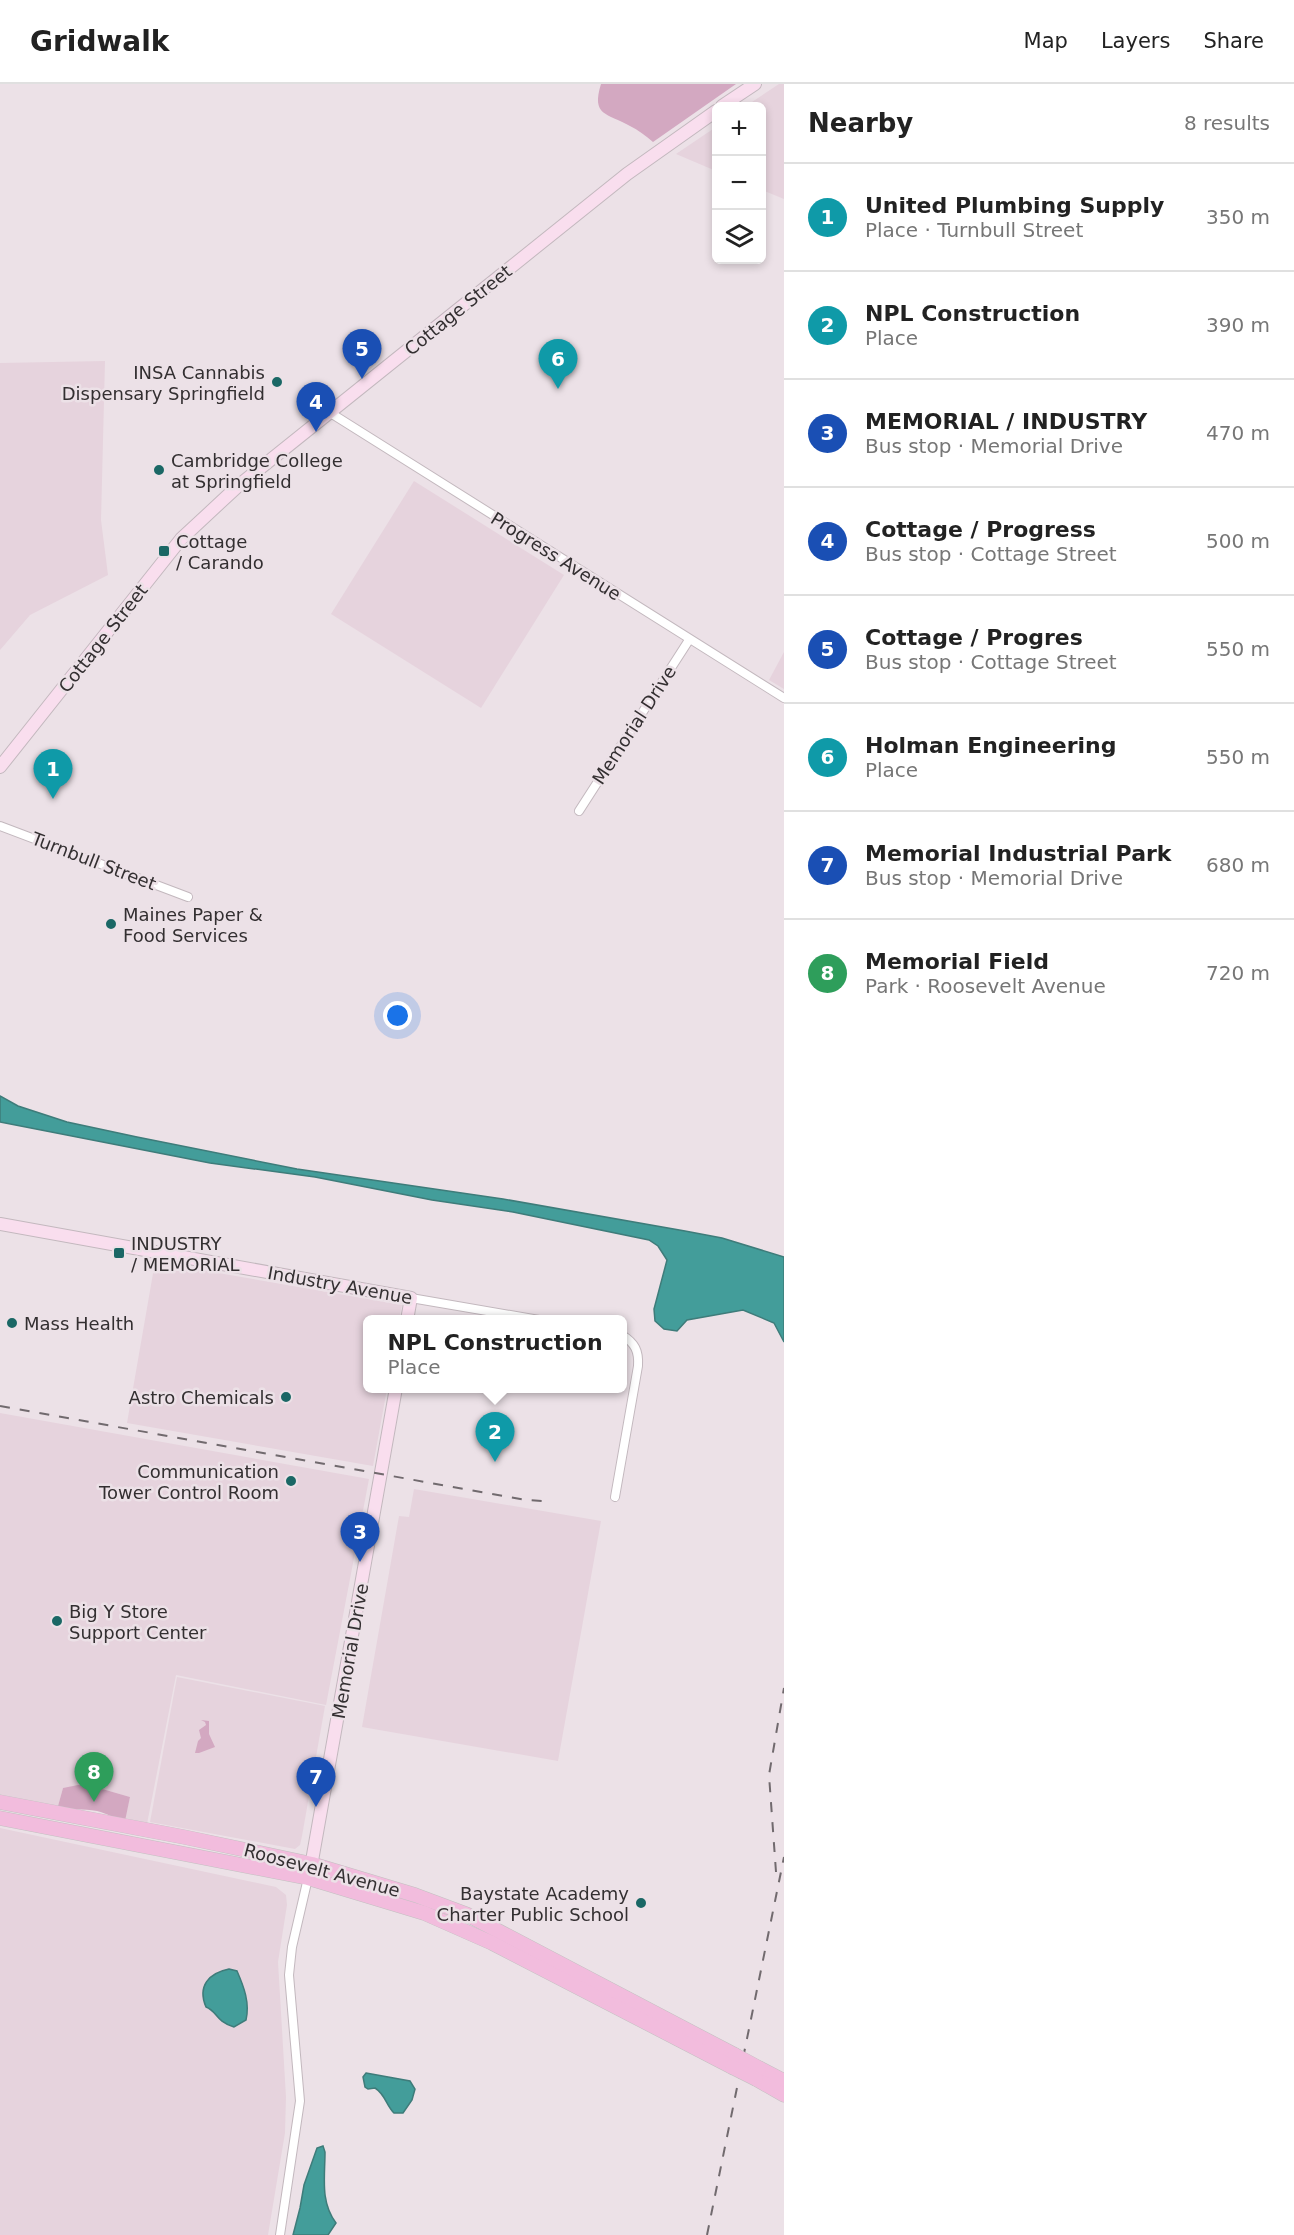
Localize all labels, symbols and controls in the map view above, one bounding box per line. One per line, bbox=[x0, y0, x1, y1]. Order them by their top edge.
text: Gridwalk bbox=[30, 25, 169, 58]
text: Map bbox=[1024, 29, 1068, 53]
text: Layers bbox=[1101, 29, 1170, 53]
text: Share bbox=[1203, 29, 1264, 53]
map controls bbox=[712, 102, 766, 264]
button: + bbox=[712, 102, 766, 156]
text: Nearby bbox=[808, 108, 913, 138]
text: 8 results bbox=[1184, 111, 1270, 135]
button: − bbox=[712, 156, 766, 210]
text: United Plumbing Supply bbox=[865, 193, 1164, 218]
text: 1 bbox=[821, 205, 834, 229]
text: 350 m bbox=[1206, 205, 1270, 229]
button: layers bbox=[712, 210, 766, 264]
text: Place · Turnbull Street bbox=[865, 218, 1083, 242]
street label: Cottage Street bbox=[400, 260, 516, 360]
text: NPL Construction bbox=[865, 301, 1080, 326]
text: 2 bbox=[821, 313, 834, 337]
text: 390 m bbox=[1206, 313, 1270, 337]
text: Place bbox=[865, 326, 918, 350]
pin: 5 bbox=[342, 330, 382, 379]
pin: 6 bbox=[538, 340, 578, 389]
place label: INSA Cannabis Dispensary Springfield bbox=[62, 362, 265, 404]
marker: INSA Cannabis Dispensary Springfield bbox=[270, 375, 284, 389]
pin: 4 bbox=[296, 382, 336, 432]
text: MEMORIAL / INDUSTRY bbox=[865, 409, 1147, 434]
text: 3 bbox=[821, 421, 834, 445]
text: 470 m bbox=[1206, 421, 1270, 445]
text: Bus stop · Memorial Drive bbox=[865, 434, 1123, 458]
place label: Cambridge College at Springfield bbox=[171, 450, 343, 492]
marker: Cambridge College at Springfield bbox=[152, 463, 166, 477]
street label: Progress Avenue bbox=[487, 508, 625, 604]
text: Cottage / Progress bbox=[865, 517, 1096, 542]
text: 4 bbox=[821, 529, 834, 553]
text: 500 m bbox=[1206, 529, 1270, 553]
place label: Cottage / Carando bbox=[176, 531, 264, 573]
text: Bus stop · Cottage Street bbox=[865, 542, 1117, 566]
marker: Cottage / Carando bbox=[157, 544, 171, 558]
street label: Cottage Street bbox=[54, 580, 152, 696]
text: Cottage / Progres bbox=[865, 625, 1083, 650]
text: 5 bbox=[821, 637, 834, 661]
text: 550 m bbox=[1206, 637, 1270, 661]
text: Bus stop · Cottage Street bbox=[865, 650, 1117, 674]
street label: Memorial Drive bbox=[588, 662, 680, 788]
text: Holman Engineering bbox=[865, 733, 1116, 758]
text: 6 bbox=[821, 745, 834, 769]
text: 550 m bbox=[1206, 745, 1270, 769]
pin: 1 bbox=[34, 750, 72, 799]
text: Place bbox=[865, 758, 918, 782]
street label: Turnbull Street bbox=[28, 827, 159, 894]
text: Memorial Industrial Park bbox=[865, 841, 1171, 866]
text: 7 bbox=[821, 853, 834, 877]
text: 680 m bbox=[1206, 853, 1270, 877]
text: Bus stop · Memorial Drive bbox=[865, 866, 1123, 890]
place label: Maines Paper & Food Services bbox=[123, 904, 263, 946]
marker: Maines Paper & Food Services bbox=[104, 917, 118, 931]
text: Memorial Field bbox=[865, 949, 1049, 974]
text: 8 bbox=[821, 961, 834, 985]
text: 720 m bbox=[1206, 961, 1270, 985]
text: Park · Roosevelt Avenue bbox=[865, 974, 1106, 998]
your location bbox=[383, 1001, 412, 1030]
place label: INDUSTRY / MEMORIAL bbox=[131, 1233, 240, 1275]
marker: INDUSTRY / MEMORIAL bbox=[112, 1246, 126, 1260]
street label: Industry Avenue bbox=[266, 1262, 414, 1308]
place label: Mass Health bbox=[24, 1313, 134, 1334]
popup bbox=[363, 1315, 627, 1393]
marker: Mass Health bbox=[5, 1316, 19, 1330]
text: NPL Construction bbox=[387, 1330, 603, 1355]
text: Place bbox=[387, 1355, 441, 1379]
place label: Astro Chemicals bbox=[129, 1387, 274, 1408]
marker: Astro Chemicals bbox=[279, 1390, 293, 1404]
pin: 2 bbox=[476, 1412, 514, 1462]
place label: Communication Tower Control Room bbox=[98, 1461, 279, 1503]
marker: Communication Tower Control Room bbox=[284, 1474, 298, 1488]
pin: 3 bbox=[340, 1512, 380, 1562]
street label: Memorial Drive bbox=[328, 1582, 372, 1720]
place label: Big Y Store Support Center bbox=[69, 1601, 207, 1643]
marker: Big Y Store Support Center bbox=[50, 1614, 64, 1628]
pin: 8 bbox=[74, 1752, 113, 1802]
pin: 7 bbox=[296, 1758, 336, 1807]
street label: Roosevelt Avenue bbox=[242, 1839, 402, 1901]
place label: Baystate Academy Charter Public School bbox=[437, 1883, 629, 1925]
marker: Baystate Academy Charter Public School bbox=[634, 1896, 648, 1910]

